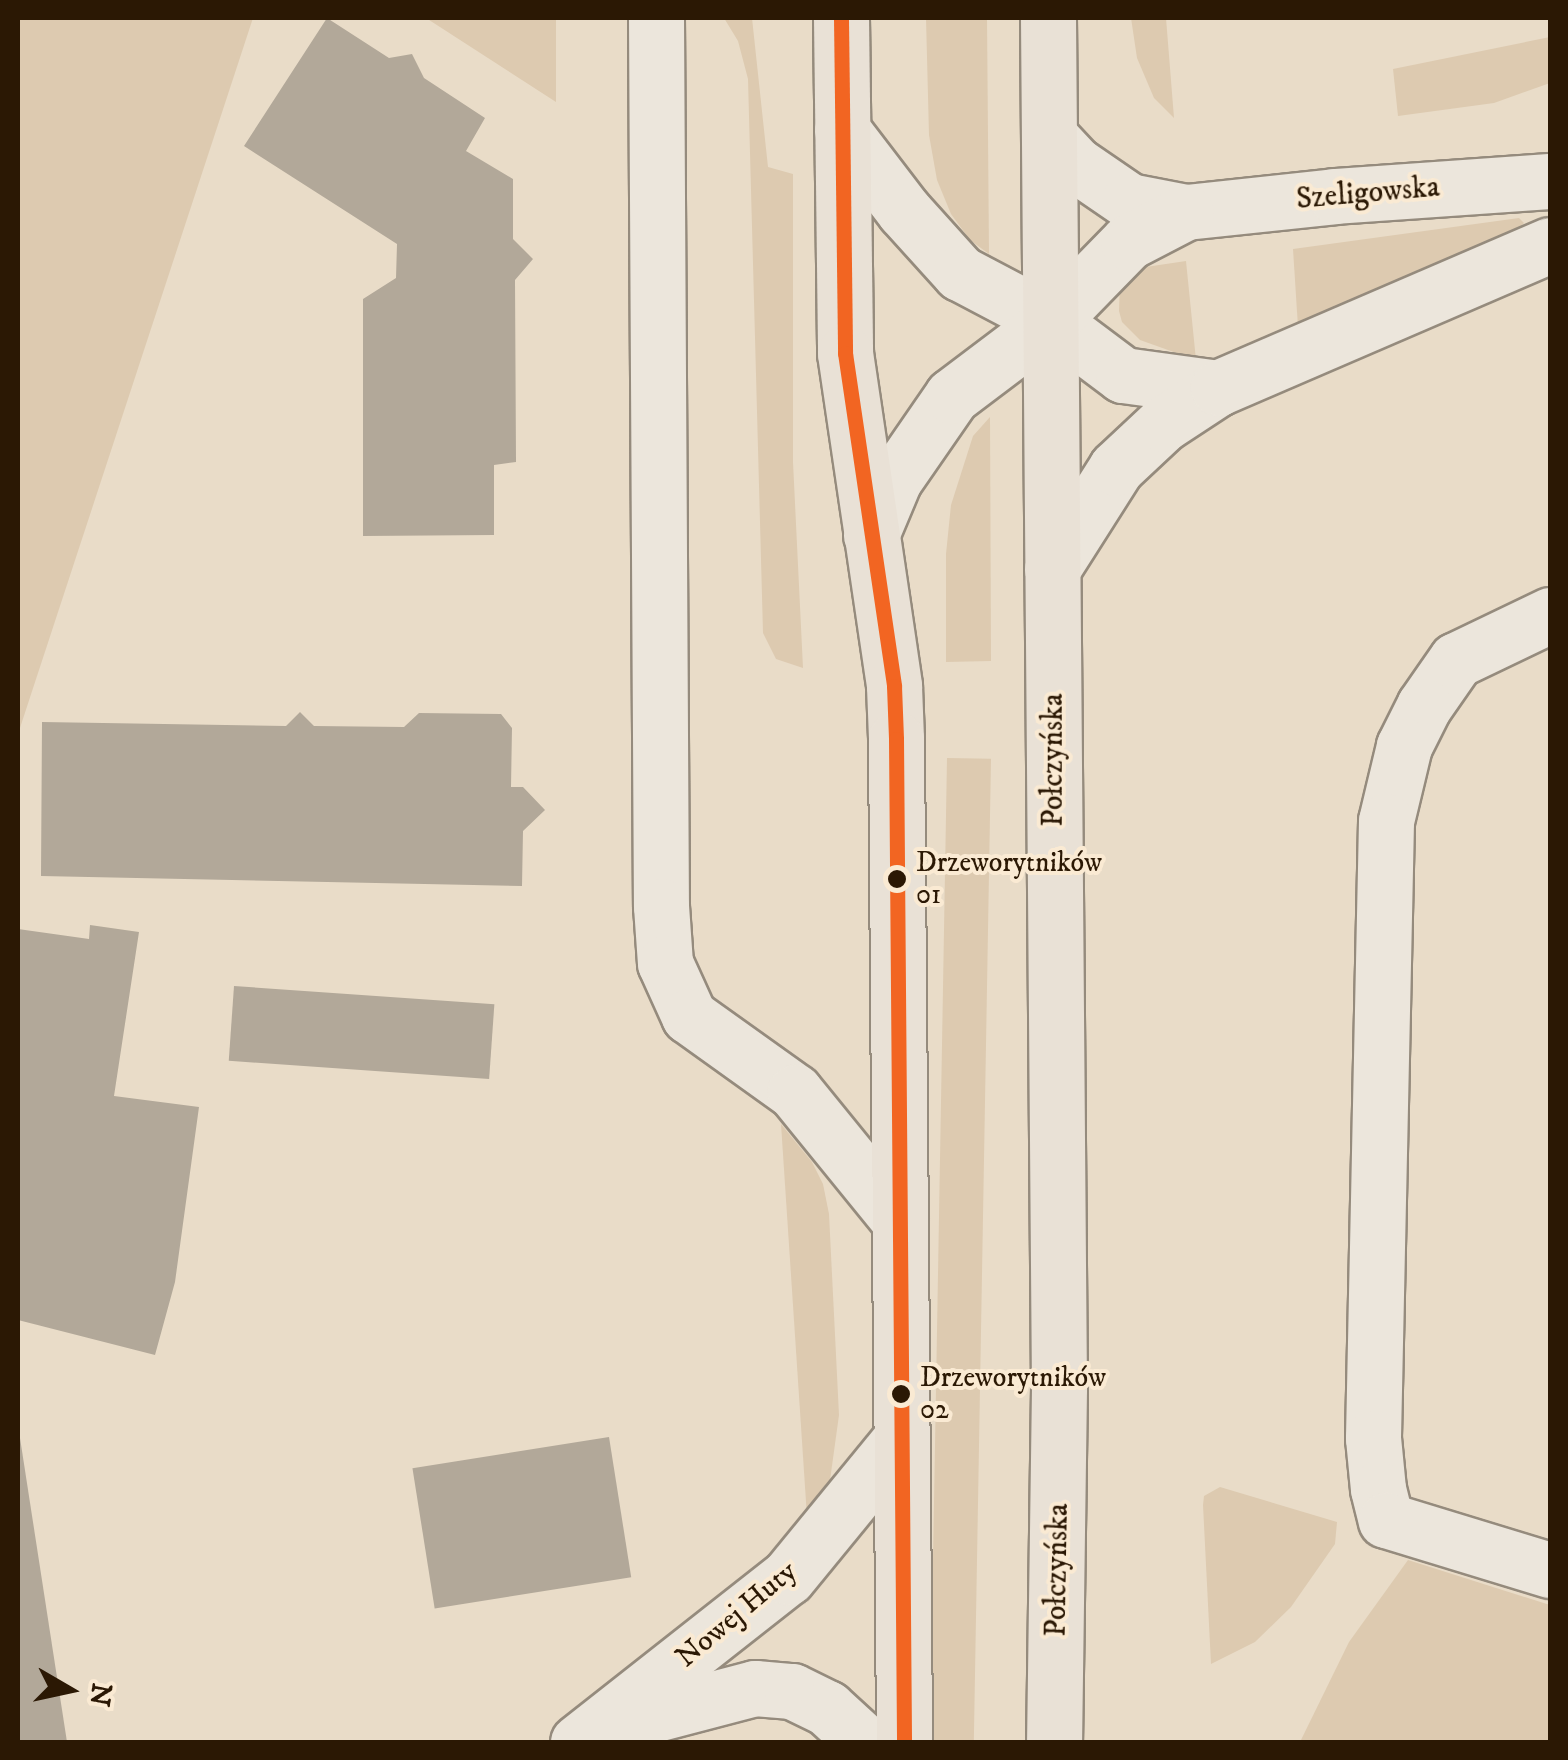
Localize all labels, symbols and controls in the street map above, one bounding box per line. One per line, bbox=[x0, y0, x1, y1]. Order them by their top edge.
street label: Szeligowska bbox=[1295, 170, 1441, 218]
street label: Połczyńska bbox=[1036, 693, 1072, 827]
place label: Drzeworytników 01 bbox=[916, 846, 1102, 912]
marker: Drzeworytników 01 bbox=[887, 869, 907, 889]
place label: Drzeworytników 02 bbox=[920, 1361, 1106, 1427]
marker: Drzeworytników 02 bbox=[891, 1384, 911, 1404]
street label: Połczyńska bbox=[1039, 1503, 1077, 1637]
street label: Nowej Huty bbox=[669, 1554, 805, 1676]
north arrow bbox=[20, 1640, 120, 1740]
text: N bbox=[81, 1681, 119, 1709]

